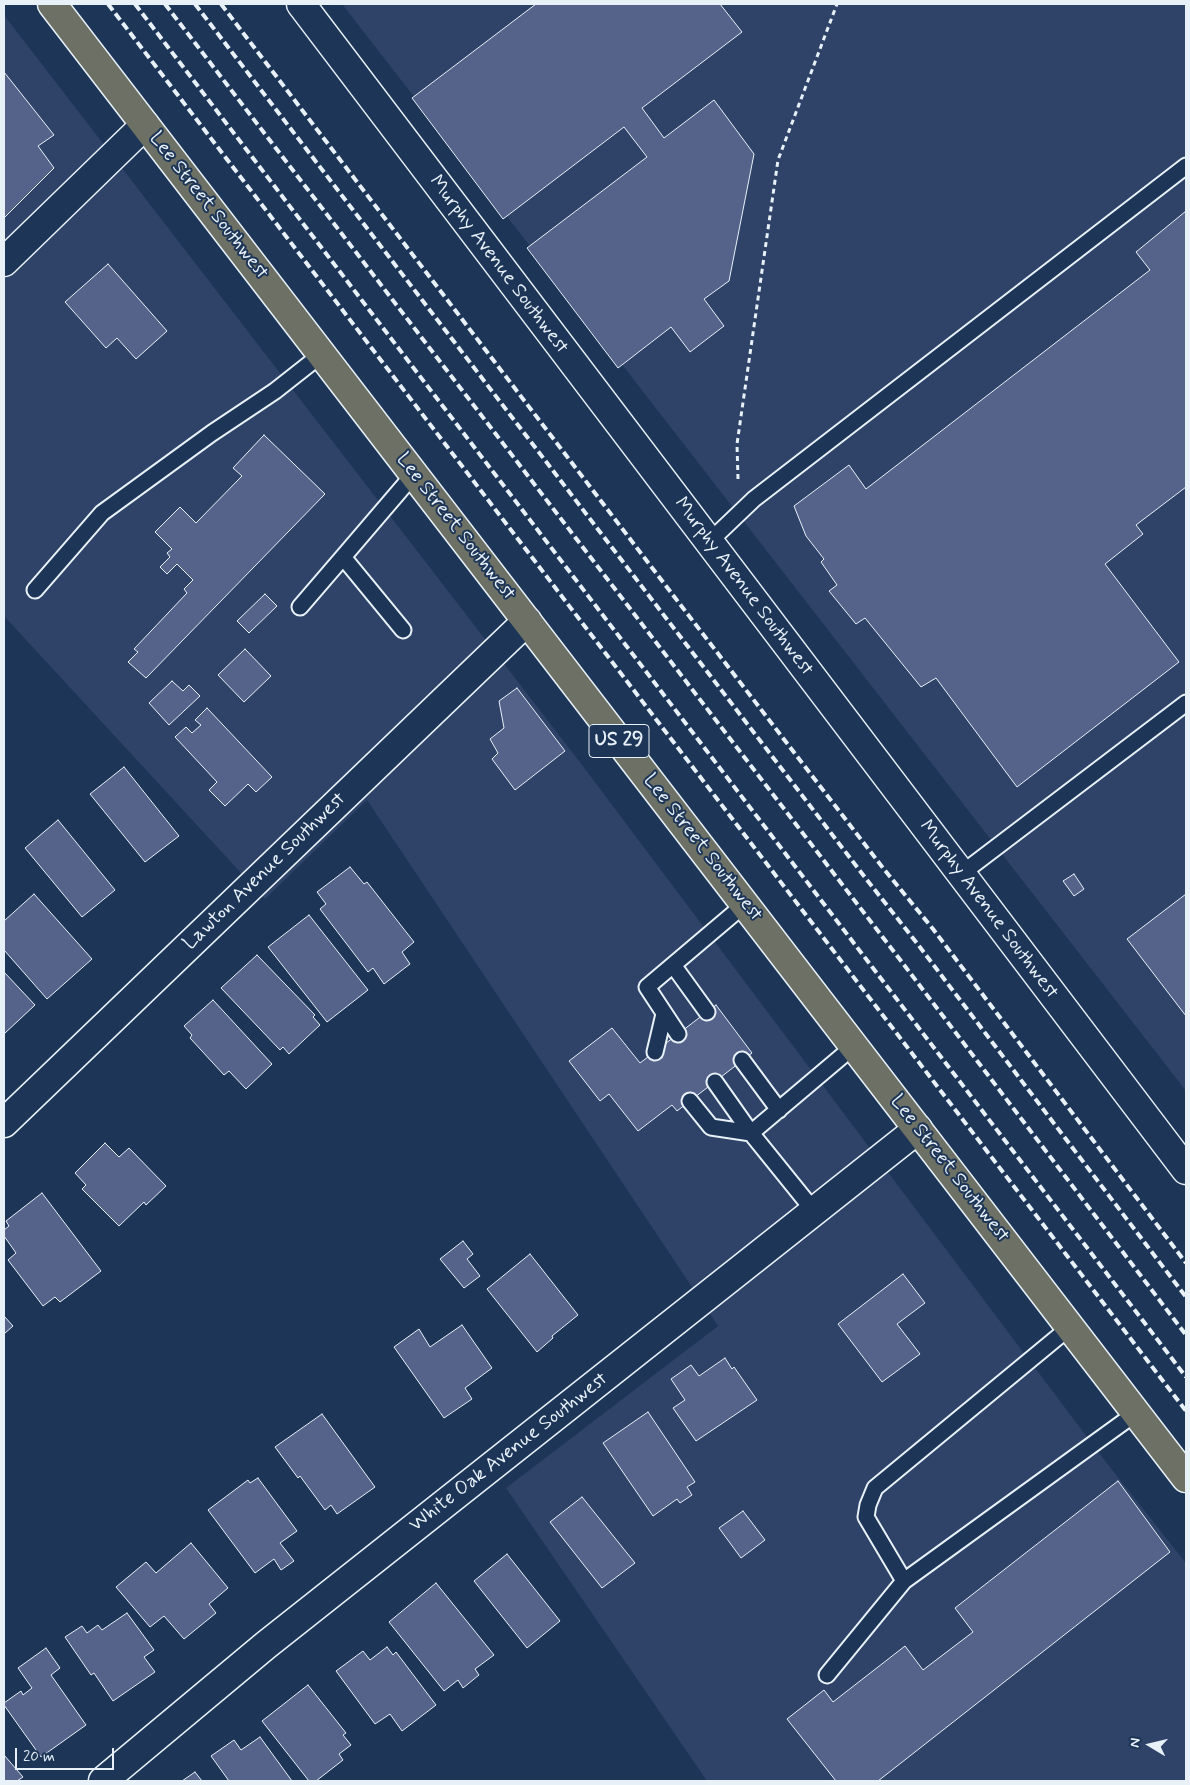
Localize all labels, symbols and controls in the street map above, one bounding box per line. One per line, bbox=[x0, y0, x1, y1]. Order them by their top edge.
street label: Lee Street Southwest bbox=[143, 128, 273, 284]
street label: Murphy Avenue Southwest bbox=[423, 171, 573, 359]
street label: Lee Street Southwest bbox=[390, 449, 520, 605]
street label: Murphy Avenue Southwest bbox=[668, 493, 818, 681]
road number: US 29 bbox=[589, 724, 649, 758]
street label: Lee Street Southwest bbox=[637, 770, 767, 926]
street label: Lawton Avenue Southwest bbox=[179, 788, 351, 956]
street label: Murphy Avenue Southwest bbox=[913, 816, 1063, 1004]
street label: Lee Street Southwest bbox=[884, 1091, 1014, 1247]
street label: White Oak Avenue Southwest bbox=[405, 1368, 613, 1538]
north arrow bbox=[1125, 1720, 1175, 1770]
text: N bbox=[1126, 1737, 1145, 1749]
scale bar bbox=[18, 1738, 116, 1770]
text: 20 m bbox=[23, 1747, 55, 1767]

